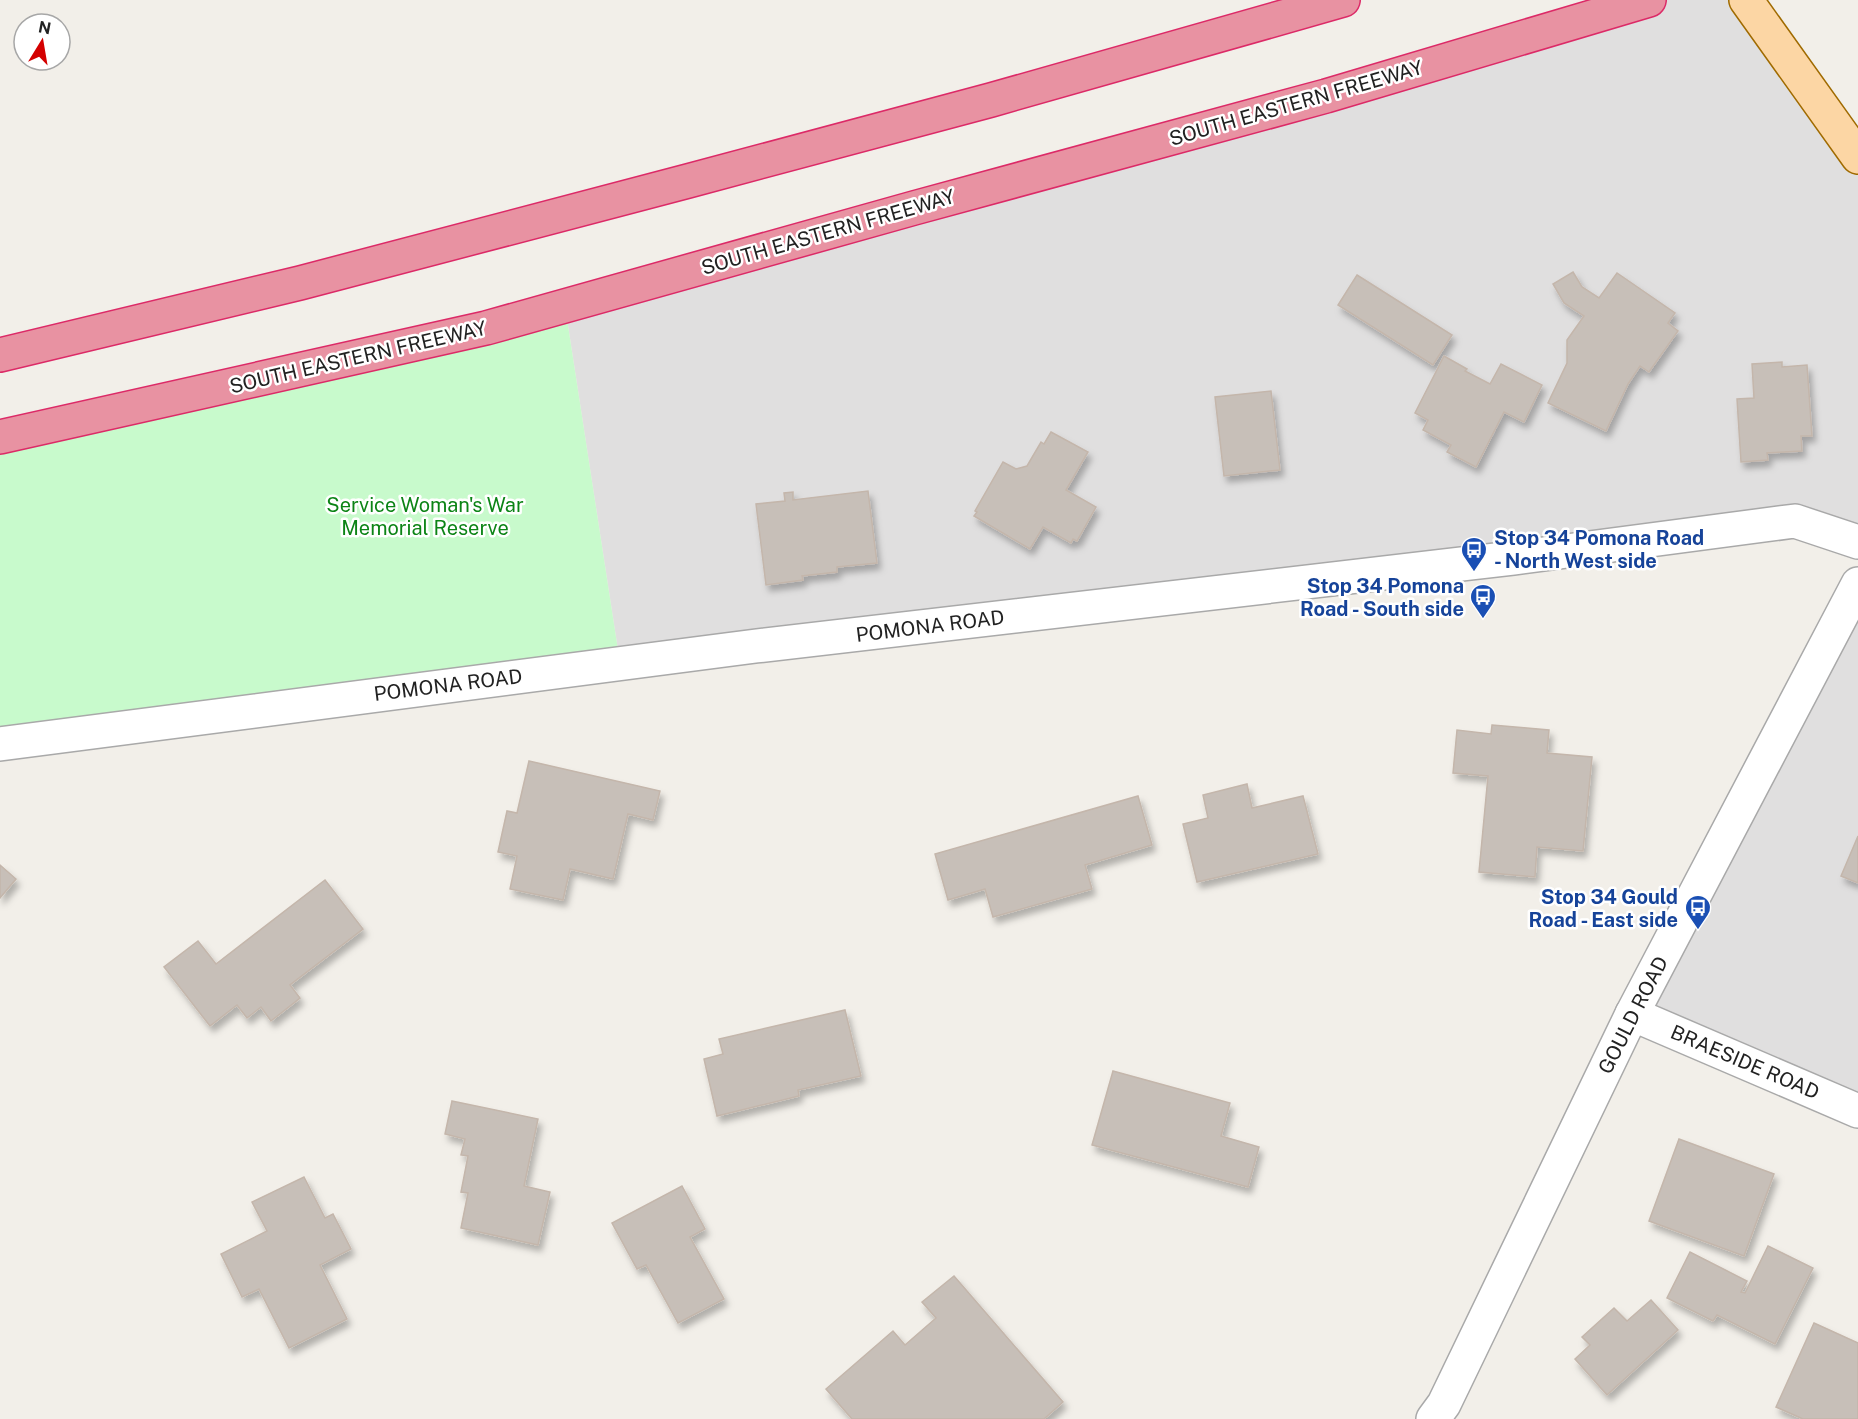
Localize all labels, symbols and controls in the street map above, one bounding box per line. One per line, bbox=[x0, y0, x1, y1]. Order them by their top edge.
north arrow bbox=[12, 12, 72, 72]
text: N bbox=[37, 17, 53, 38]
street label: SOUTH EASTERN FREEWAY bbox=[1166, 55, 1426, 151]
street label: SOUTH EASTERN FREEWAY bbox=[698, 184, 958, 280]
street label: SOUTH EASTERN FREEWAY bbox=[227, 316, 489, 398]
park label: Service Woman's War Memorial Reserve bbox=[326, 493, 524, 540]
place label: Stop 34 Pomona Road - North West side bbox=[1494, 526, 1704, 573]
bus stop icon: Stop 34 Pomona Road - North West side bbox=[1459, 535, 1489, 573]
place label: Stop 34 Pomona Road - South side bbox=[1300, 574, 1464, 621]
bus stop icon: Stop 34 Pomona Road - South side bbox=[1468, 582, 1498, 620]
street label: POMONA ROAD bbox=[854, 605, 1006, 647]
street label: POMONA ROAD bbox=[372, 664, 524, 706]
place label: Stop 34 Gould Road - East side bbox=[1528, 885, 1678, 932]
bus stop icon: Stop 34 Gould Road - East side bbox=[1683, 893, 1713, 931]
street label: GOULD ROAD bbox=[1593, 952, 1673, 1078]
street label: BRAESIDE ROAD bbox=[1667, 1020, 1823, 1104]

